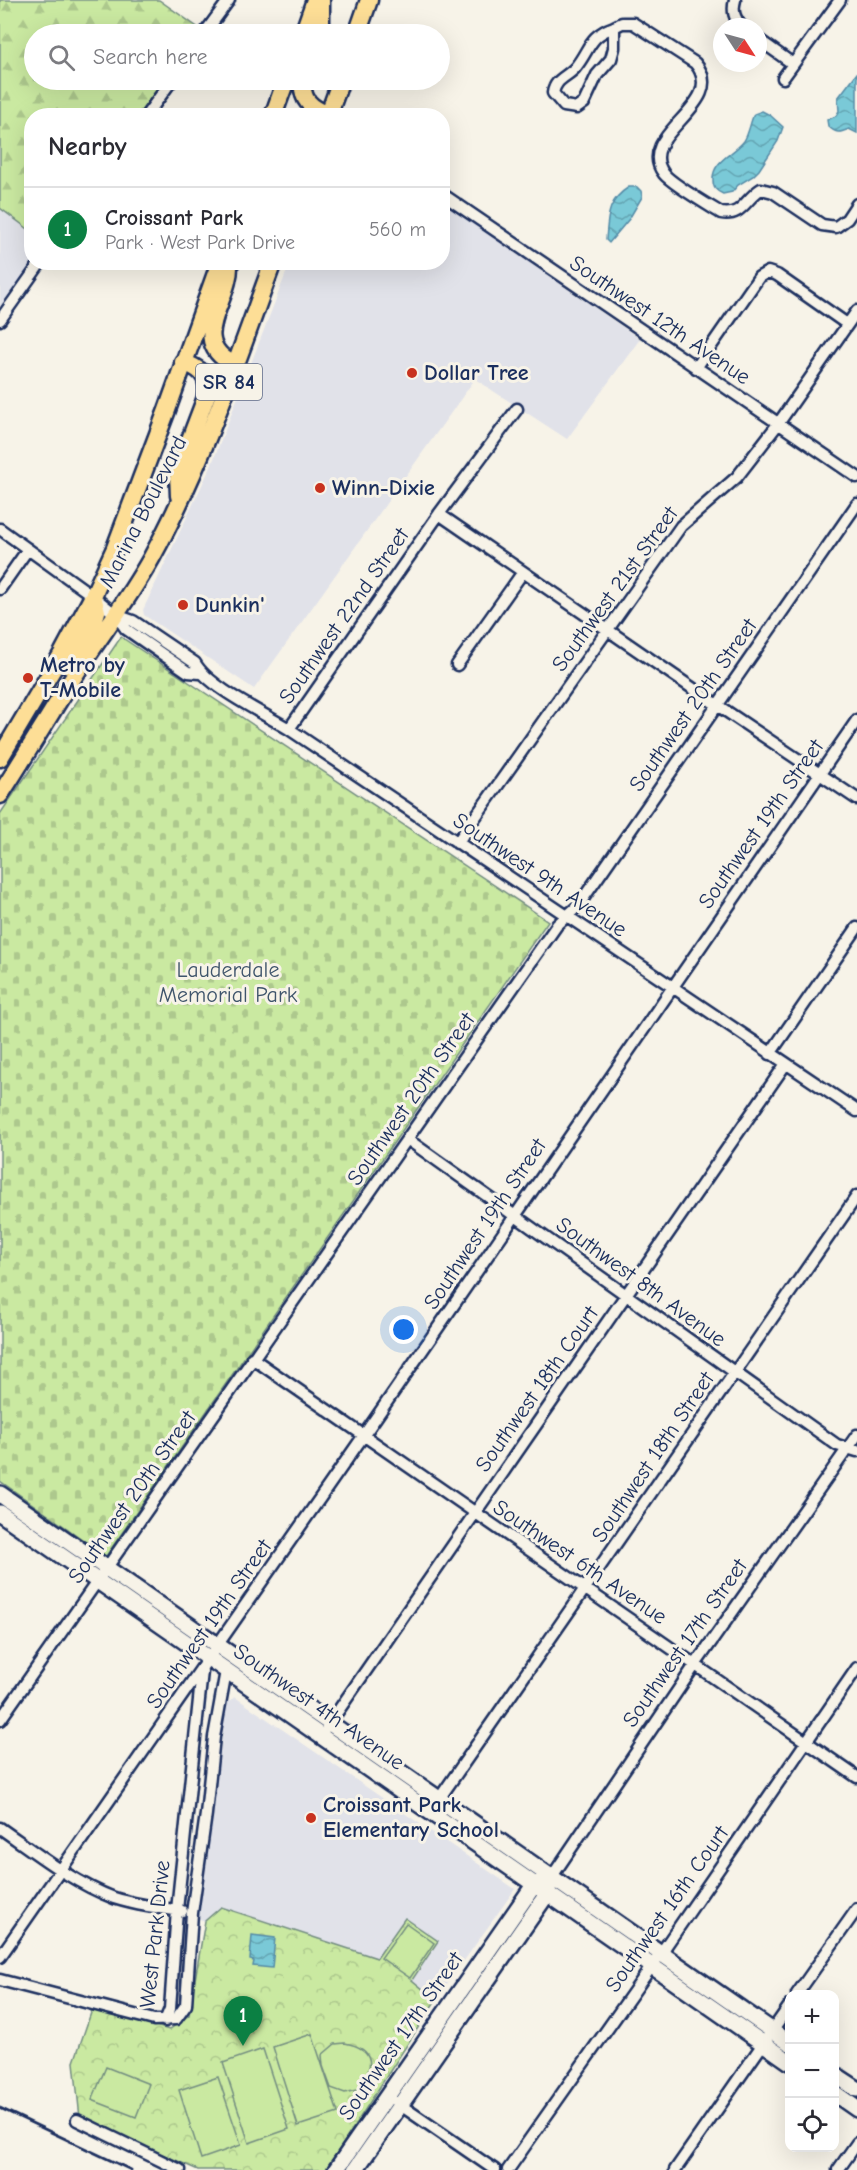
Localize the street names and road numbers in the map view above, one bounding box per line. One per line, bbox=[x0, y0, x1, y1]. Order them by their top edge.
street label: Southwest 12th Avenue bbox=[565, 250, 755, 390]
road number: SR 84 bbox=[196, 364, 262, 400]
street label: Marina Boulevard bbox=[94, 432, 192, 592]
street label: Southwest 21st Street bbox=[546, 501, 684, 677]
street label: Southwest 22nd Street bbox=[273, 522, 415, 709]
street label: Southwest 20th Street bbox=[624, 613, 763, 796]
street label: Southwest 19th Street bbox=[693, 734, 830, 914]
street label: Southwest 9th Avenue bbox=[448, 807, 632, 943]
street label: Southwest 20th Street bbox=[342, 1007, 481, 1190]
street label: Southwest 19th Street bbox=[418, 1133, 552, 1314]
street label: Southwest 8th Avenue bbox=[551, 1212, 731, 1352]
street label: Southwest 18th Court bbox=[470, 1300, 604, 1477]
street label: Southwest 18th Street bbox=[586, 1366, 720, 1547]
street label: Southwest 20th Street bbox=[63, 1405, 202, 1588]
street label: Southwest 6th Avenue bbox=[488, 1494, 672, 1630]
street label: Southwest 19th Street bbox=[141, 1534, 278, 1714]
street label: Southwest 17th Street bbox=[617, 1553, 753, 1732]
street label: Southwest 4th Avenue bbox=[228, 1638, 410, 1776]
street label: Southwest 16th Court bbox=[600, 1820, 735, 1997]
street label: West Park Drive bbox=[134, 1859, 176, 2009]
street label: Southwest 17th Street bbox=[333, 1946, 469, 2125]

